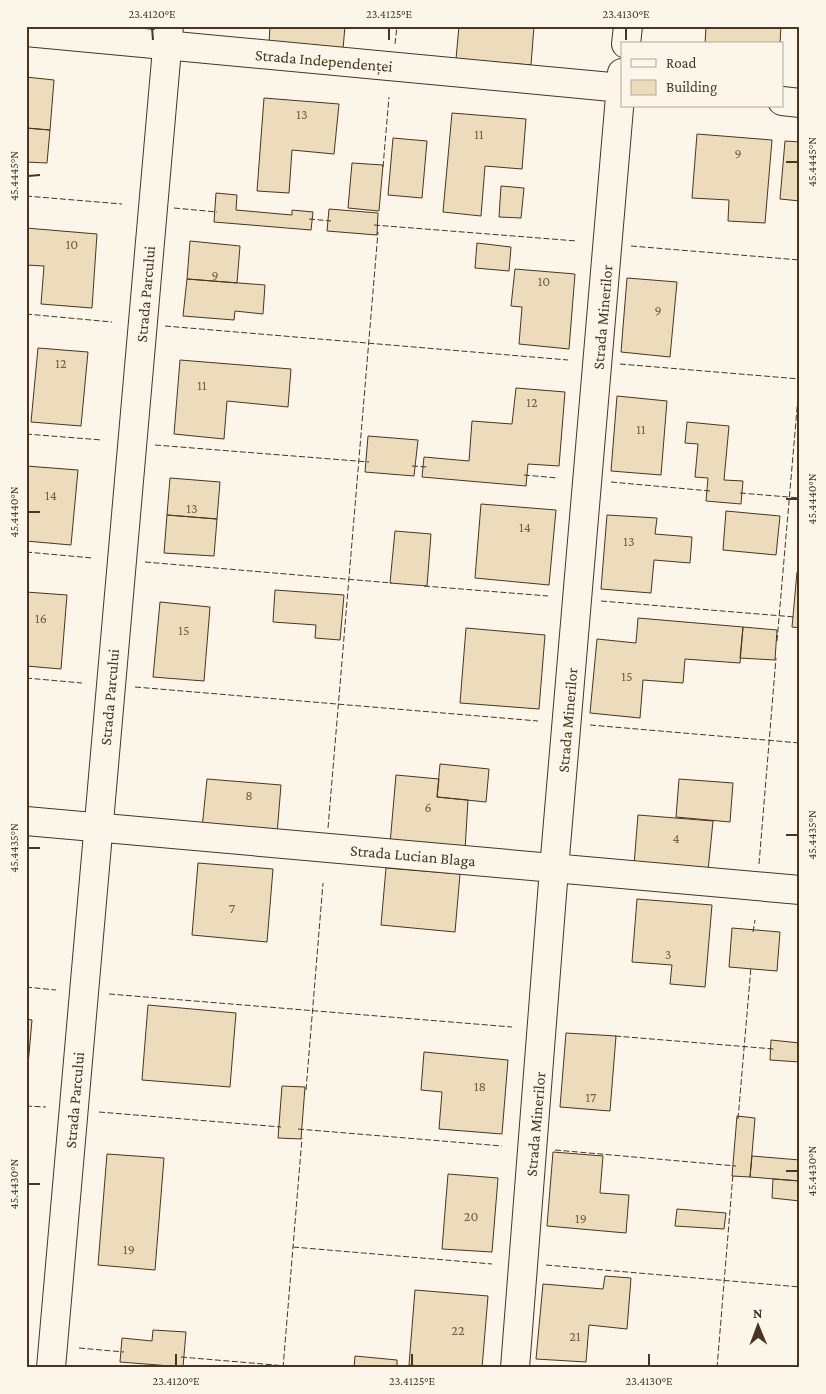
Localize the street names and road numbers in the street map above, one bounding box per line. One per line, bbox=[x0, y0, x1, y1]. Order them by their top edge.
street label: Strada Independenței bbox=[254, 46, 393, 77]
street label: Strada Parcului bbox=[133, 245, 158, 343]
street label: Strada Minerilor bbox=[589, 264, 616, 370]
street label: Strada Parcului bbox=[97, 648, 122, 746]
street label: Strada Minerilor bbox=[554, 667, 581, 773]
street label: Strada Lucian Blaga bbox=[349, 842, 477, 871]
street label: Strada Parcului bbox=[62, 1051, 87, 1149]
street label: Strada Minerilor bbox=[522, 1071, 549, 1177]

